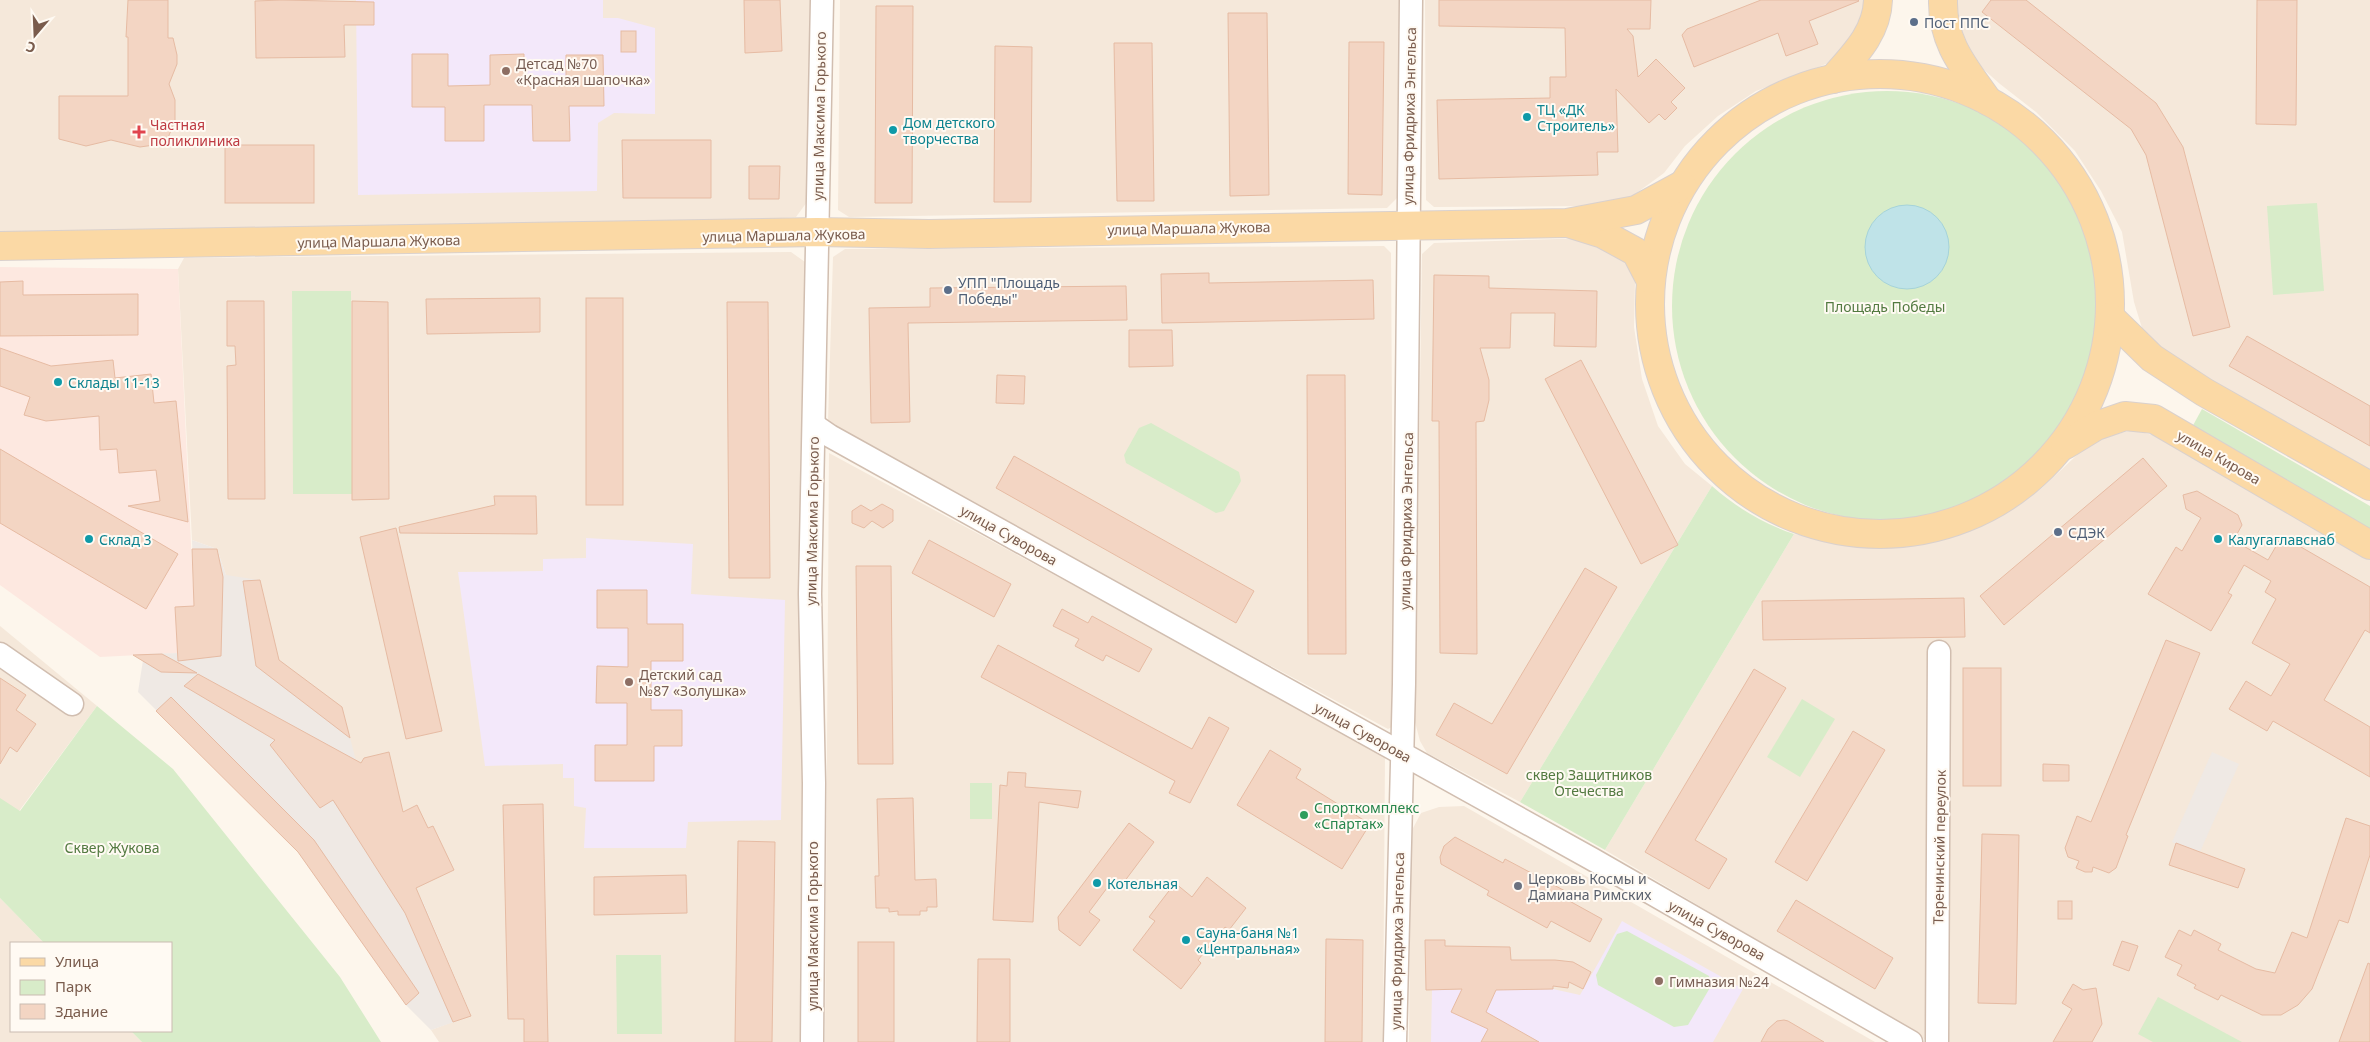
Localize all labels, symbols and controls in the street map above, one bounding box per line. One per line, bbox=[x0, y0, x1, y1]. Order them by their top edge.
north arrow bbox=[10, 10, 60, 60]
place label: Пост ППС bbox=[1924, 13, 1989, 32]
marker: Пост ППС bbox=[1908, 16, 1920, 28]
street label: улица Фридриха Энгельса bbox=[1398, 27, 1420, 205]
street label: улица Максима Горького bbox=[808, 31, 830, 201]
text: С bbox=[23, 37, 38, 58]
place label: Детсад №70 «Красная шапочка» bbox=[516, 54, 650, 89]
marker: Детсад №70 «Красная шапочка» bbox=[500, 65, 512, 77]
place label: ТЦ «ДК Строитель» bbox=[1537, 100, 1615, 135]
marker: ТЦ «ДК Строитель» bbox=[1521, 111, 1533, 123]
place label: Дом детского творчества bbox=[903, 113, 995, 148]
place label: Частная поликлиника bbox=[150, 115, 240, 150]
marker: Дом детского творчества bbox=[887, 124, 899, 136]
marker: Частная поликлиника bbox=[132, 125, 146, 139]
street label: улица Маршала Жукова bbox=[1107, 217, 1271, 239]
street label: улица Маршала Жукова bbox=[702, 224, 866, 246]
street label: улица Маршала Жукова bbox=[297, 230, 461, 252]
place label: УПП "Площадь Победы" bbox=[958, 273, 1060, 308]
marker: УПП "Площадь Победы" bbox=[942, 284, 954, 296]
park label: Площадь Победы bbox=[1825, 297, 1945, 316]
place label: Склады 11-13 bbox=[68, 373, 160, 392]
marker: Склады 11-13 bbox=[52, 376, 64, 388]
street label: улица Кирова bbox=[2174, 425, 2264, 489]
street label: улица Фридриха Энгельса bbox=[1395, 432, 1417, 610]
street label: улица Максима Горького bbox=[801, 436, 823, 606]
street label: улица Суворова bbox=[957, 500, 1061, 570]
place label: СДЭК bbox=[2068, 523, 2105, 542]
marker: СДЭК bbox=[2052, 526, 2064, 538]
place label: Склад 3 bbox=[99, 530, 152, 549]
place label: Калугаглавснаб bbox=[2228, 530, 2335, 549]
marker: Склад 3 bbox=[83, 533, 95, 545]
marker: Калугаглавснаб bbox=[2212, 533, 2224, 545]
place label: Детский сад №87 «Золушка» bbox=[639, 665, 746, 700]
marker: Детский сад №87 «Золушка» bbox=[623, 676, 635, 688]
street label: улица Суворова bbox=[1311, 697, 1415, 767]
park label: сквер Защитников Отечества bbox=[1526, 765, 1652, 800]
street label: Теренинский переулок bbox=[1928, 769, 1950, 925]
place label: Спорткомплекс «Спартак» bbox=[1314, 798, 1419, 833]
marker: Спорткомплекс «Спартак» bbox=[1298, 809, 1310, 821]
park label: Сквер Жукова bbox=[65, 838, 159, 857]
street label: улица Максима Горького bbox=[803, 841, 822, 1011]
street label: улица Фридриха Энгельса bbox=[1386, 852, 1408, 1030]
place label: Церковь Космы и Дамиана Римских bbox=[1528, 869, 1652, 904]
place label: Котельная bbox=[1107, 874, 1178, 893]
marker: Котельная bbox=[1091, 877, 1103, 889]
marker: Церковь Космы и Дамиана Римских bbox=[1512, 880, 1524, 892]
street label: улица Суворова bbox=[1665, 895, 1769, 965]
place label: Сауна-баня №1 «Центральная» bbox=[1196, 923, 1300, 958]
marker: Сауна-баня №1 «Центральная» bbox=[1180, 934, 1192, 946]
legend bbox=[10, 942, 172, 1032]
text: Улица bbox=[55, 951, 99, 971]
place label: Гимназия №24 bbox=[1669, 972, 1769, 991]
marker: Гимназия №24 bbox=[1653, 975, 1665, 987]
text: Парк bbox=[55, 976, 91, 996]
text: Здание bbox=[55, 1001, 108, 1021]

